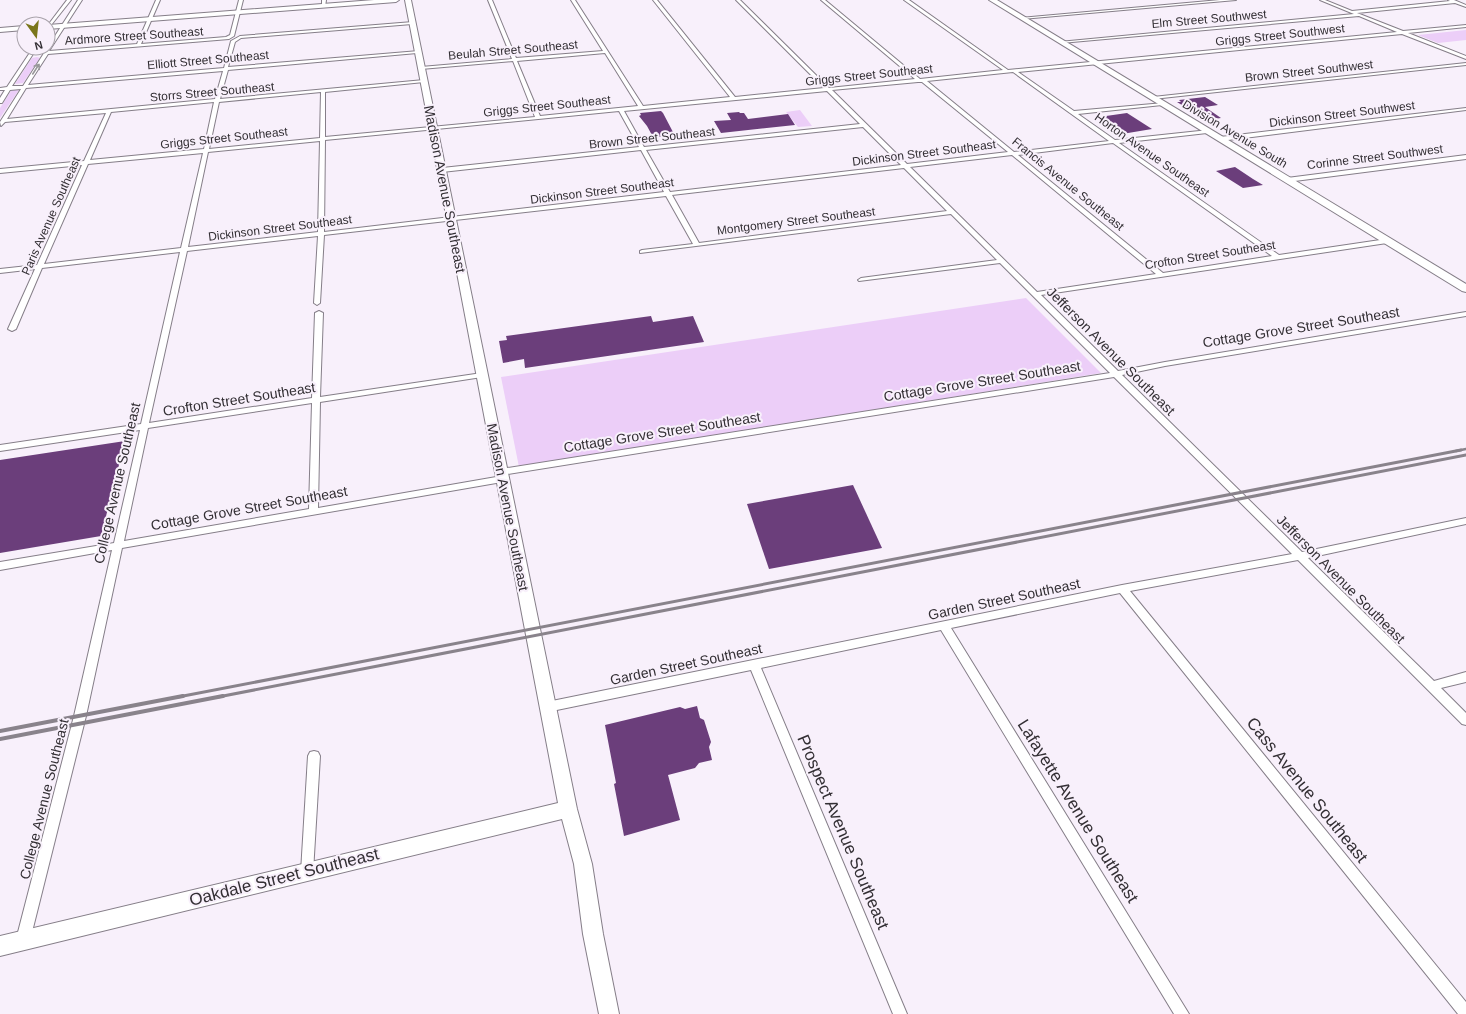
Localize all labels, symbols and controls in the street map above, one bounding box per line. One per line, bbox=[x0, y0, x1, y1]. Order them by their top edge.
street label: Elm Street Southwest bbox=[1151, 7, 1268, 31]
north arrow bbox=[16, 16, 56, 56]
street label: Griggs Street Southwest bbox=[1215, 21, 1346, 49]
street label: Ardmore Street Southeast bbox=[64, 24, 204, 48]
street label: Beulah Street Southeast bbox=[448, 37, 579, 63]
text: N bbox=[33, 39, 44, 52]
street label: Elliott Street Southeast bbox=[147, 48, 270, 72]
street label: Brown Street Southwest bbox=[1244, 57, 1374, 85]
street label: Griggs Street Southeast bbox=[805, 61, 934, 89]
one-way arrow bbox=[33, 63, 41, 75]
street label: Storrs Street Southeast bbox=[149, 80, 275, 104]
street label: Griggs Street Southeast bbox=[483, 92, 612, 120]
street label: Division Avenue South bbox=[1180, 97, 1290, 171]
street label: Dickinson Street Southwest bbox=[1268, 98, 1416, 130]
street label: Madison Avenue Southeast bbox=[421, 104, 469, 274]
street label: Horton Avenue Southeast bbox=[1092, 110, 1212, 200]
street label: Griggs Street Southeast bbox=[160, 124, 289, 152]
street label: Brown Street Southeast bbox=[588, 124, 716, 152]
street label: Francis Avenue Southeast bbox=[1009, 135, 1127, 234]
street label: Dickinson Street Southeast bbox=[851, 137, 997, 169]
street label: Corinne Street Southwest bbox=[1306, 142, 1444, 172]
street label: Paris Avenue Southeast bbox=[19, 154, 84, 277]
street label: Dickinson Street Southeast bbox=[529, 175, 675, 207]
street label: Montgomery Street Southeast bbox=[716, 204, 877, 238]
street label: Dickinson Street Southeast bbox=[207, 212, 353, 244]
street label: Crofton Street Southeast bbox=[1144, 238, 1277, 272]
street label: Jefferson Avenue Southeast bbox=[1044, 284, 1178, 418]
street label: Cottage Grove Street Southeast bbox=[1201, 303, 1401, 350]
street label: Cottage Grove Street Southeast bbox=[882, 357, 1082, 404]
street label: Crofton Street Southeast bbox=[162, 379, 316, 419]
street label: College Avenue Southeast bbox=[91, 401, 143, 565]
street label: Cottage Grove Street Southeast bbox=[562, 408, 762, 455]
street label: Madison Avenue Southeast bbox=[484, 422, 532, 592]
street label: Cottage Grove Street Southeast bbox=[150, 483, 349, 533]
street label: Jefferson Avenue Southeast bbox=[1274, 512, 1408, 646]
street label: Garden Street Southeast bbox=[927, 575, 1082, 623]
street label: Garden Street Southeast bbox=[609, 640, 764, 688]
street label: Cass Avenue Southeast bbox=[1243, 714, 1372, 867]
street label: Lafayette Avenue Southeast bbox=[1014, 716, 1142, 906]
street label: College Avenue Southeast bbox=[16, 717, 72, 881]
street label: Prospect Avenue Southeast bbox=[793, 732, 893, 932]
street label: Oakdale Street Southeast bbox=[187, 844, 381, 910]

